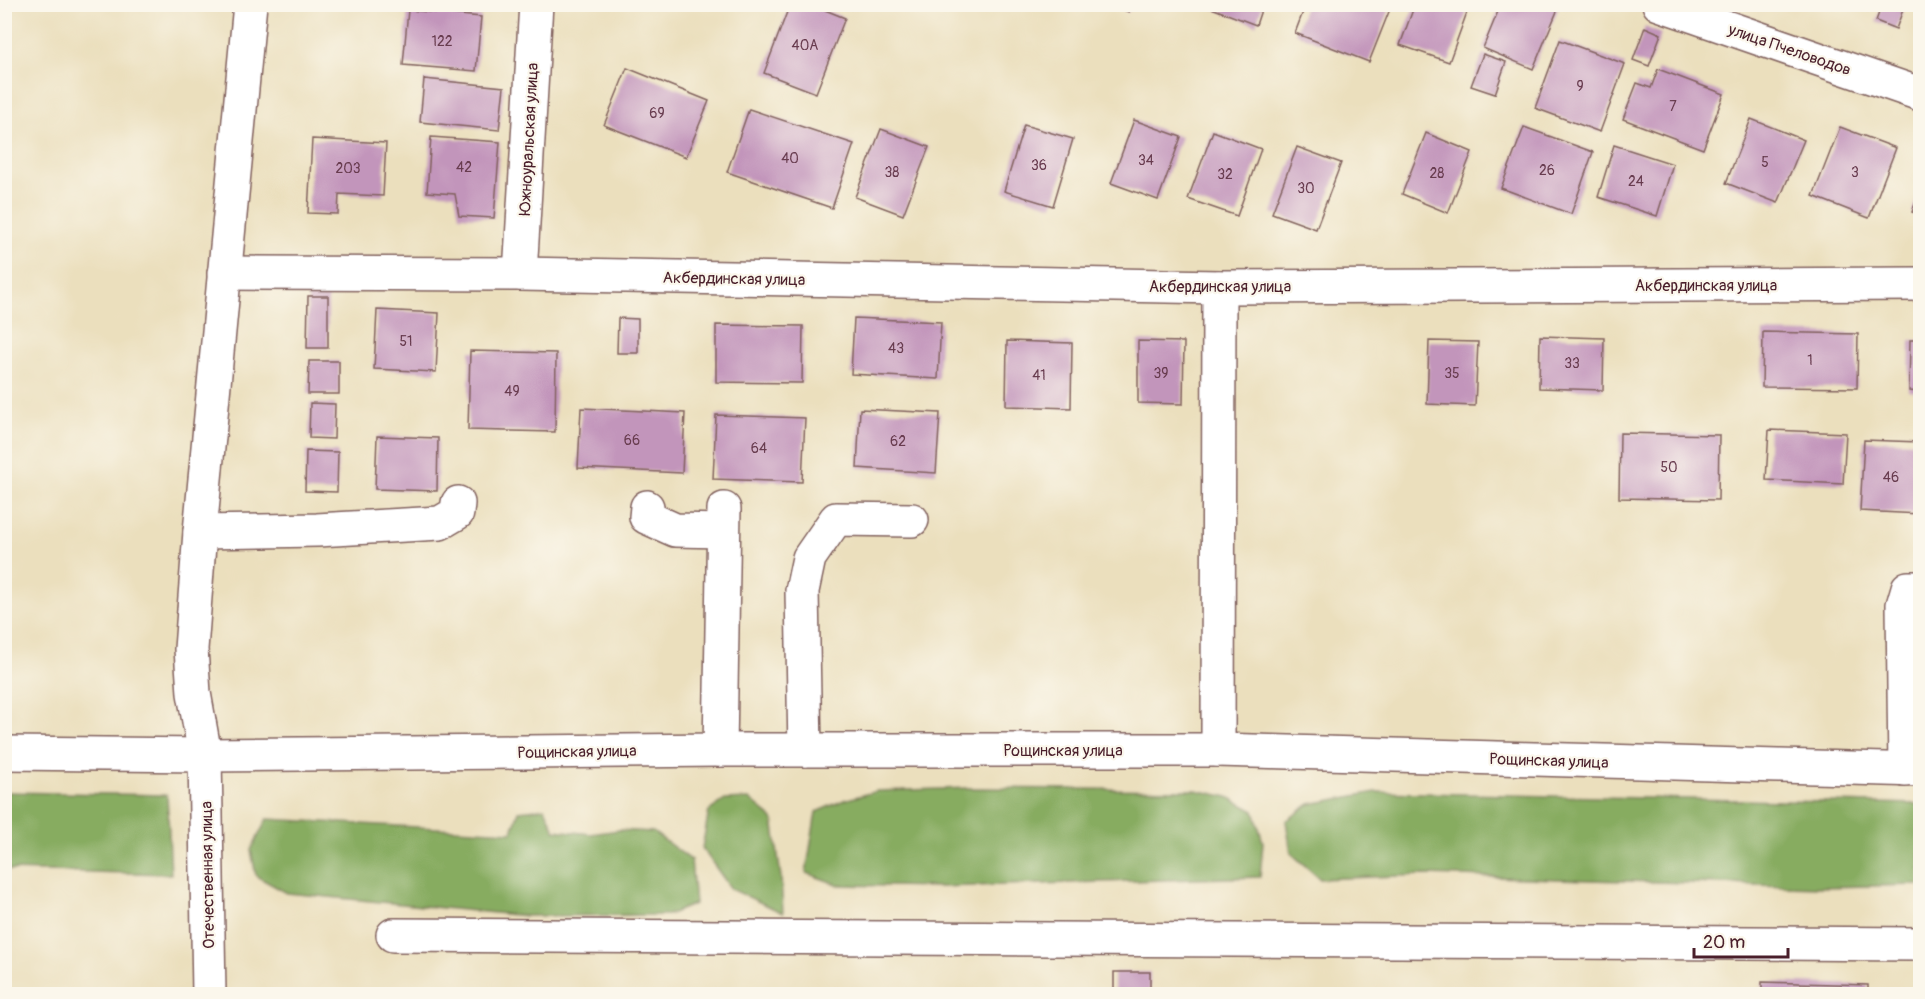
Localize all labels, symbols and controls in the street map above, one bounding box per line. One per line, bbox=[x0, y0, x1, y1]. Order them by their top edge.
street label: улица Пчеловодов bbox=[1725, 19, 1854, 80]
house number: 122 bbox=[431, 33, 453, 50]
house number: 40А bbox=[792, 37, 818, 54]
street label: Южноуральская улица bbox=[515, 62, 543, 216]
house number: 9 bbox=[1576, 78, 1584, 95]
house number: 7 bbox=[1669, 98, 1677, 115]
house number: 69 bbox=[649, 105, 665, 122]
house number: 40 bbox=[781, 150, 799, 167]
house number: 34 bbox=[1138, 152, 1154, 169]
house number: 5 bbox=[1761, 154, 1769, 171]
house number: 36 bbox=[1031, 157, 1047, 174]
house number: 42 bbox=[456, 159, 472, 176]
house number: 203 bbox=[335, 160, 361, 177]
house number: 26 bbox=[1539, 162, 1555, 179]
house number: 38 bbox=[885, 164, 899, 181]
house number: 3 bbox=[1851, 164, 1859, 181]
house number: 28 bbox=[1430, 165, 1444, 182]
house number: 32 bbox=[1217, 166, 1233, 183]
house number: 24 bbox=[1628, 173, 1644, 190]
house number: 30 bbox=[1297, 180, 1315, 197]
street label: Акбердинская улица bbox=[663, 268, 805, 290]
street label: Акбердинская улица bbox=[1635, 276, 1777, 296]
street label: Акбердинская улица bbox=[1149, 277, 1291, 297]
house number: 51 bbox=[399, 333, 413, 350]
house number: 43 bbox=[888, 340, 904, 357]
house number: 1 bbox=[1807, 352, 1813, 369]
house number: 33 bbox=[1564, 355, 1580, 372]
house number: 39 bbox=[1153, 365, 1169, 382]
house number: 35 bbox=[1444, 365, 1460, 382]
house number: 41 bbox=[1032, 367, 1046, 384]
house number: 49 bbox=[504, 383, 520, 400]
house number: 66 bbox=[624, 432, 640, 449]
house number: 62 bbox=[890, 433, 906, 450]
house number: 64 bbox=[751, 440, 767, 457]
house number: 50 bbox=[1660, 459, 1678, 476]
house number: 46 bbox=[1883, 469, 1899, 486]
street label: Рощинская улица bbox=[517, 741, 637, 763]
street label: Рощинская улица bbox=[1003, 741, 1123, 761]
street label: Рощинская улица bbox=[1489, 749, 1609, 773]
street label: Отечественная улица bbox=[197, 801, 219, 949]
scale bar bbox=[1694, 921, 1788, 959]
text: 20 m bbox=[1703, 931, 1745, 954]

